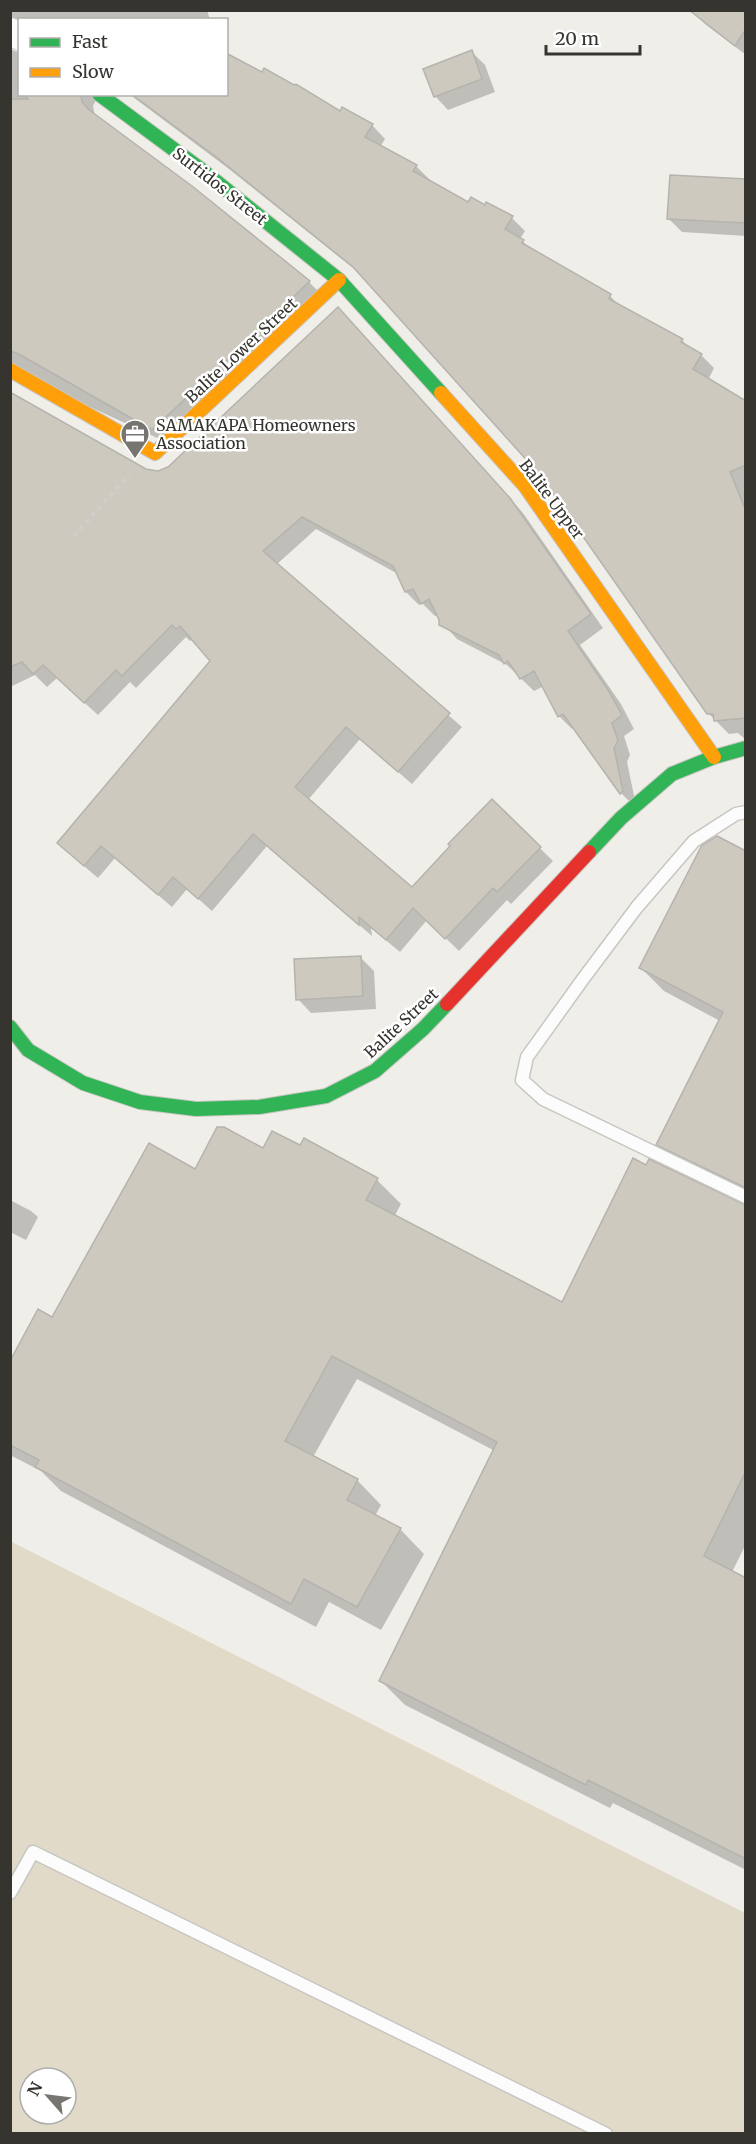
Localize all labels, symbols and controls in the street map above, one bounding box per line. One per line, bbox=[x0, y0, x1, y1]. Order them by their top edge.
legend bbox=[18, 18, 228, 96]
scale bar bbox=[546, 18, 640, 56]
text: 20 m bbox=[555, 27, 599, 50]
text: Fast bbox=[72, 30, 108, 53]
text: Slow bbox=[72, 60, 115, 83]
street label: Surtidos Street bbox=[169, 143, 272, 230]
street label: Balite Lower Street bbox=[181, 292, 302, 407]
place label: SAMAKAPA Homeowners Association bbox=[155, 415, 356, 453]
office icon: SAMAKAPA Homeowners Association bbox=[119, 418, 151, 460]
street label: Balite Upper bbox=[515, 455, 589, 543]
street label: Balite Street bbox=[360, 983, 443, 1062]
north arrow bbox=[18, 2066, 78, 2126]
text: N bbox=[23, 2078, 47, 2099]

